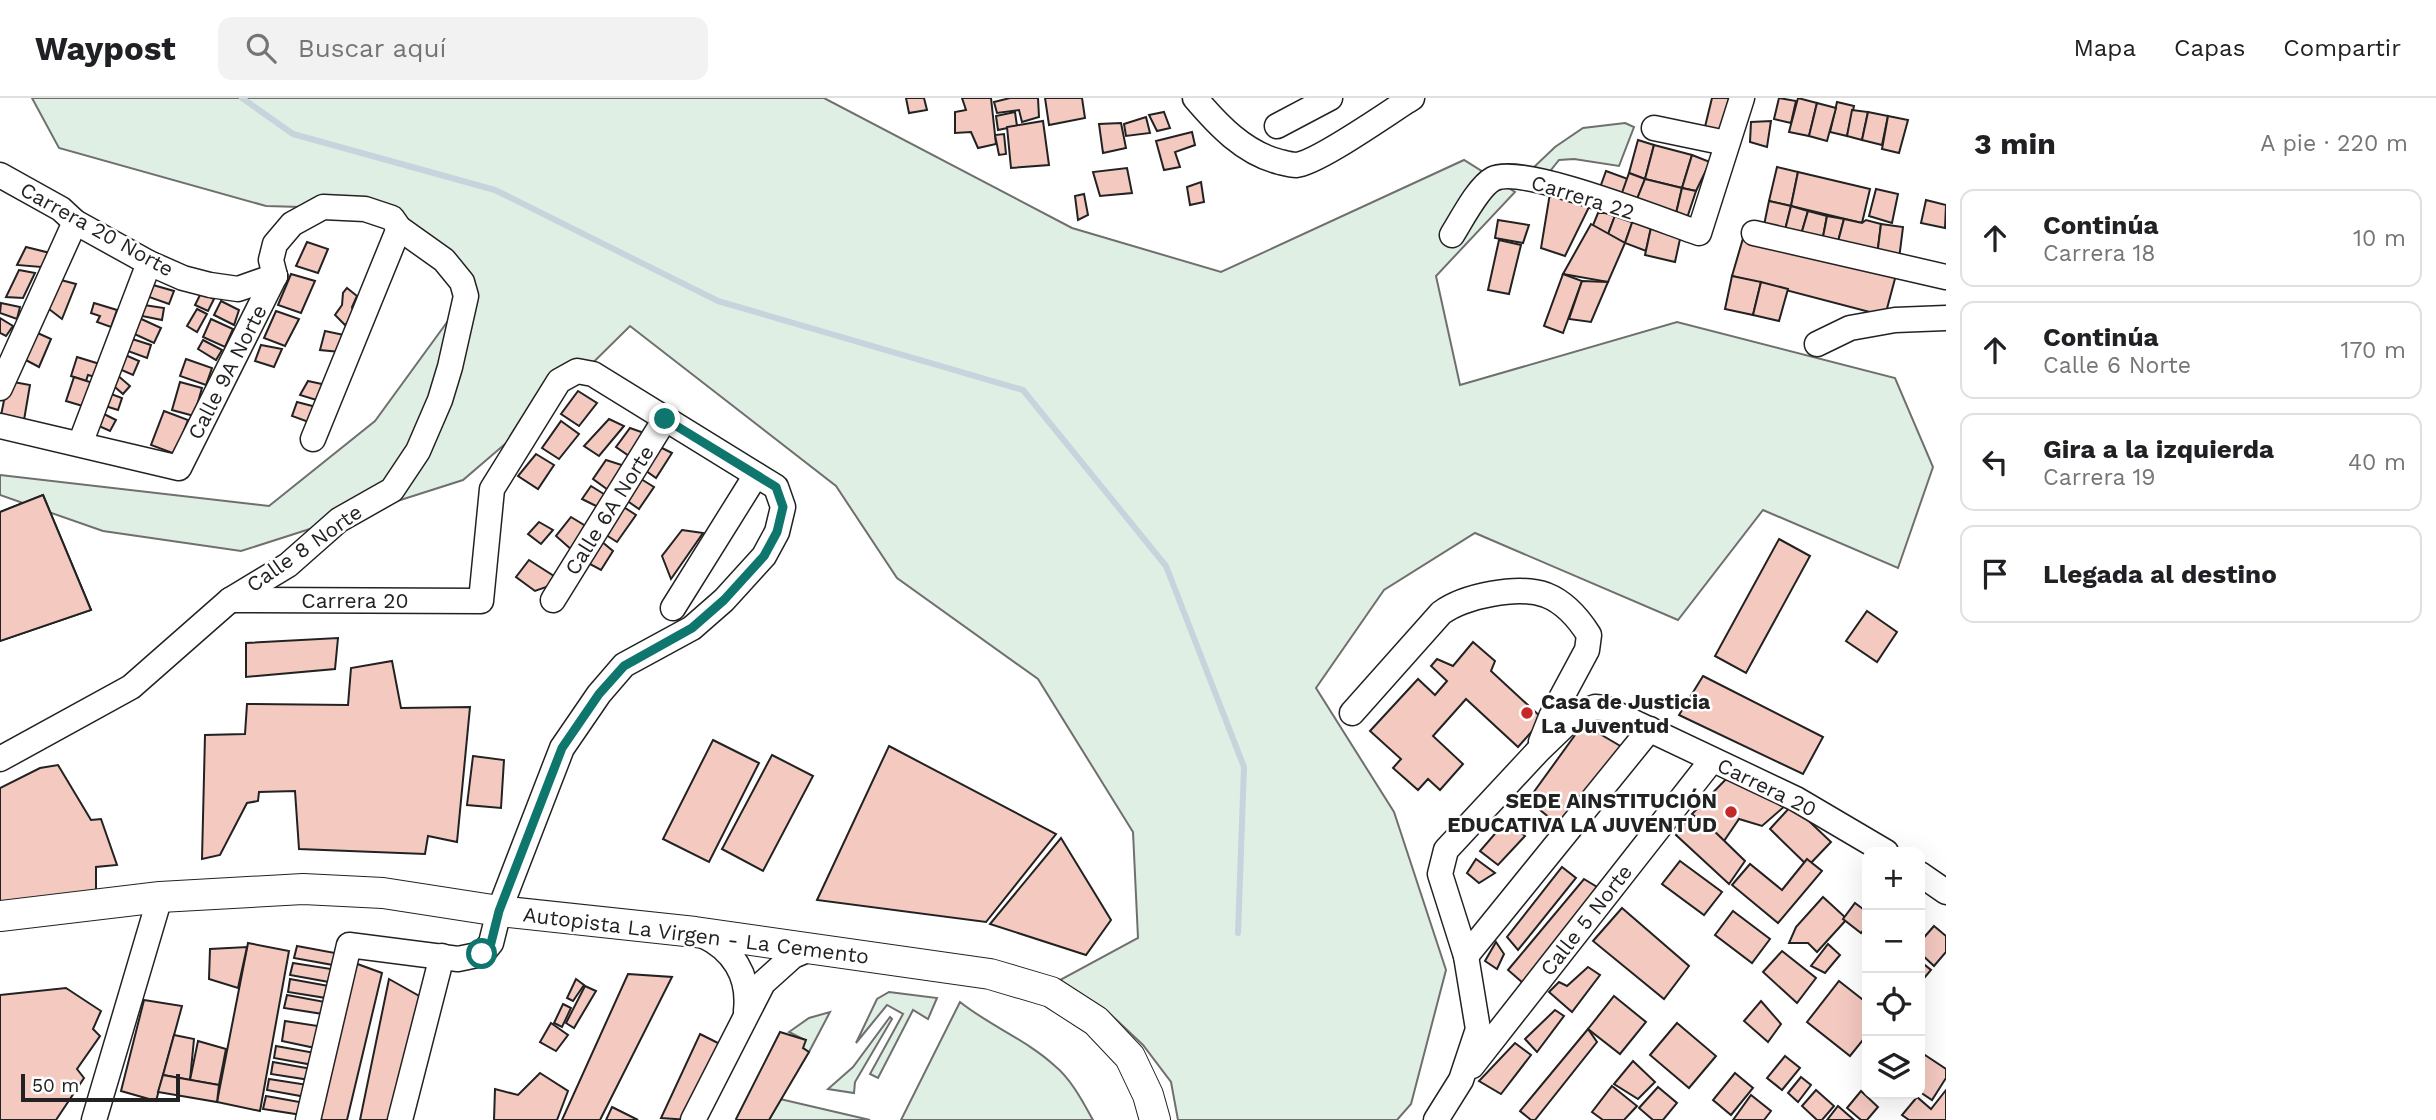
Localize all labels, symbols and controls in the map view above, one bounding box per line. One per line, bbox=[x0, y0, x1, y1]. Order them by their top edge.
search box bbox=[218, 17, 708, 80]
text: Waypost bbox=[35, 29, 176, 68]
icon: search bbox=[242, 29, 280, 67]
text: Buscar aquí bbox=[298, 33, 447, 63]
text: Mapa bbox=[2073, 34, 2136, 62]
text: Capas bbox=[2174, 34, 2245, 62]
text: Compartir bbox=[2283, 34, 2401, 62]
text: 3 min bbox=[1974, 126, 2056, 161]
text: A pie · 220 m bbox=[2260, 130, 2408, 157]
street label: Carrera 22 bbox=[1528, 169, 1638, 225]
street label: Carrera 20 Norte bbox=[16, 177, 178, 281]
text: Continúa bbox=[2043, 210, 2159, 240]
icon: ahead bbox=[1976, 219, 2014, 257]
text: 10 m bbox=[2353, 225, 2406, 252]
text: Carrera 18 bbox=[2043, 240, 2156, 267]
street label: Calle 9A Norte bbox=[182, 300, 272, 444]
text: Continúa bbox=[2043, 322, 2159, 352]
icon: ahead bbox=[1976, 331, 2014, 369]
text: 170 m bbox=[2341, 337, 2406, 364]
text: Calle 6 Norte bbox=[2043, 352, 2191, 379]
route end bbox=[649, 403, 680, 434]
text: Gira a la izquierda bbox=[2043, 434, 2274, 464]
street label: Calle 6A Norte bbox=[559, 441, 659, 579]
icon: left bbox=[1976, 443, 2014, 481]
text: 40 m bbox=[2348, 449, 2406, 476]
text: Carrera 19 bbox=[2043, 464, 2156, 491]
street label: Calle 8 Norte bbox=[241, 499, 367, 597]
icon: arrive bbox=[1976, 555, 2014, 593]
text: Llegada al destino bbox=[2043, 559, 2277, 589]
street label: Carrera 20 bbox=[301, 588, 409, 613]
place label: Casa de Justicia La Juventud bbox=[1541, 689, 1711, 738]
marker: Casa de Justicia La Juventud bbox=[1519, 705, 1535, 721]
street label: Carrera 20 bbox=[1713, 752, 1821, 822]
place label: SEDE AINSTITUCIÓN EDUCATIVA LA JUVENTUD bbox=[1447, 788, 1717, 837]
marker: SEDE AINSTITUCIÓN EDUCATIVA LA JUVENTUD bbox=[1723, 804, 1739, 820]
map controls bbox=[1862, 847, 1925, 1099]
button: + bbox=[1862, 847, 1925, 910]
street label: Calle 5 Norte bbox=[1535, 859, 1637, 981]
street label: Autopista La Virgen - La Cemento bbox=[522, 901, 870, 969]
button: − bbox=[1862, 910, 1925, 973]
route start bbox=[466, 938, 497, 969]
button: locate bbox=[1862, 973, 1925, 1036]
button: layers bbox=[1862, 1036, 1925, 1099]
scale bar bbox=[21, 1071, 180, 1103]
text: 50 m bbox=[32, 1074, 79, 1097]

